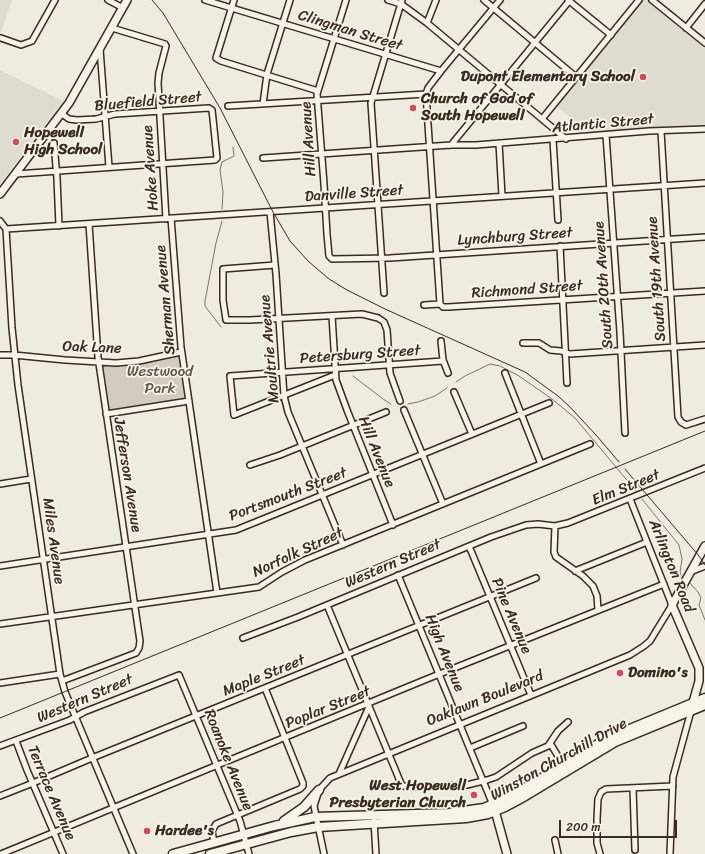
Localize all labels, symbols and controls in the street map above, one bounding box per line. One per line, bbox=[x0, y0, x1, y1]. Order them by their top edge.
street label: Clingman Street bbox=[296, 7, 404, 55]
place label: Dupont Elementary School bbox=[461, 68, 635, 86]
marker: Dupont Elementary School bbox=[638, 72, 648, 82]
street label: Bluefield Street bbox=[94, 88, 202, 116]
place label: Church of God of South Hopewell bbox=[421, 90, 533, 125]
street label: Hill Avenue bbox=[297, 101, 321, 177]
marker: Church of God of South Hopewell bbox=[408, 103, 418, 113]
street label: Atlantic Street bbox=[551, 111, 655, 137]
place label: Hopewell High School bbox=[24, 124, 102, 159]
street label: Hoke Avenue bbox=[139, 125, 163, 211]
marker: Hopewell High School bbox=[11, 137, 21, 147]
street label: Danville Street bbox=[304, 182, 404, 206]
street label: South 19th Avenue bbox=[644, 216, 670, 342]
street label: South 20th Avenue bbox=[591, 221, 617, 349]
street label: Lynchburg Street bbox=[457, 224, 573, 250]
street label: Sherman Avenue bbox=[152, 244, 180, 356]
street label: Richmond Street bbox=[471, 277, 583, 303]
street label: Moultrie Avenue bbox=[256, 294, 284, 404]
street label: Oak Lane bbox=[62, 338, 122, 358]
street label: Petersburg Street bbox=[299, 342, 421, 368]
park label: Westwood Park bbox=[127, 363, 193, 398]
street label: Hill Avenue bbox=[354, 414, 398, 490]
street label: Jefferson Avenue bbox=[109, 416, 145, 534]
street label: Portsmouth Street bbox=[227, 464, 349, 526]
street label: Elm Street bbox=[589, 466, 663, 510]
street label: Miles Avenue bbox=[38, 497, 68, 585]
street label: Arlington Road bbox=[644, 517, 698, 615]
street label: Norfolk Street bbox=[250, 524, 346, 582]
street label: Western Street bbox=[342, 536, 444, 592]
street label: Pine Avenue bbox=[487, 575, 535, 657]
street label: High Avenue bbox=[420, 612, 468, 694]
street label: Maple Street bbox=[220, 651, 308, 701]
place label: Domino's bbox=[628, 664, 688, 682]
street label: Oaklawn Boulevard bbox=[424, 667, 546, 731]
marker: Domino's bbox=[615, 668, 625, 678]
street label: Western Street bbox=[34, 671, 136, 727]
street label: Poplar Street bbox=[283, 683, 373, 733]
street label: Roanoke Avenue bbox=[200, 707, 256, 813]
street label: Winston Churchill Drive bbox=[487, 715, 631, 805]
street label: Terrace Avenue bbox=[23, 743, 79, 843]
place label: West Hopewell Presbyterian Church bbox=[330, 777, 466, 812]
marker: West Hopewell Presbyterian Church bbox=[469, 790, 479, 800]
scale bar bbox=[561, 812, 679, 838]
text: 200 m bbox=[566, 816, 600, 838]
place label: Hardee's bbox=[155, 822, 214, 840]
marker: Hardee's bbox=[142, 826, 152, 836]

